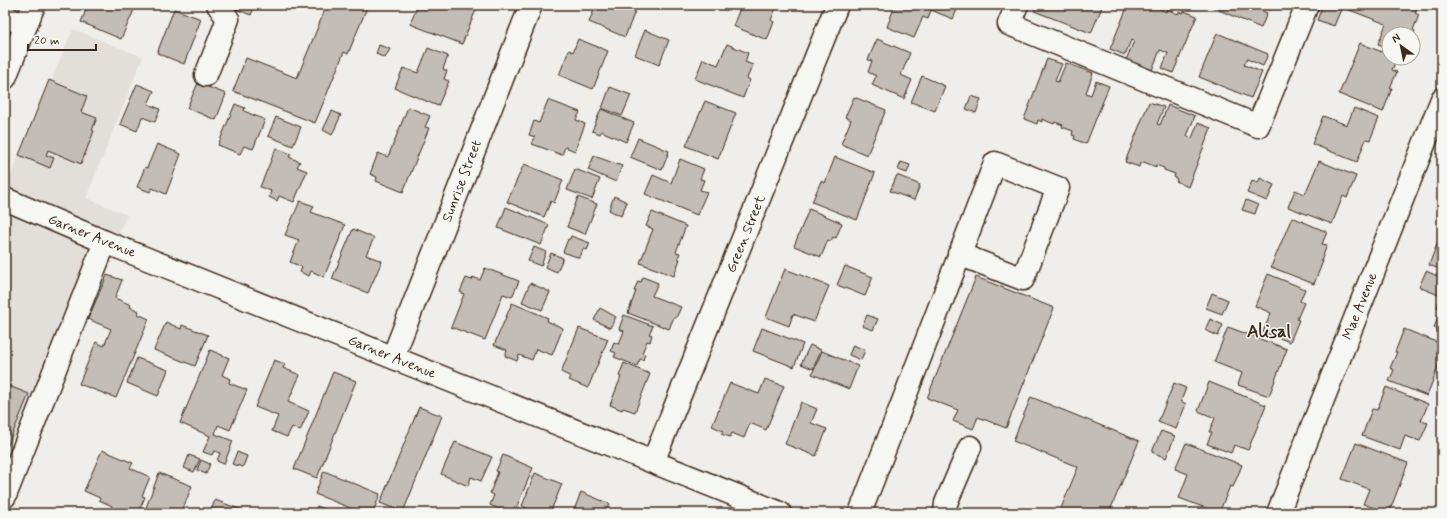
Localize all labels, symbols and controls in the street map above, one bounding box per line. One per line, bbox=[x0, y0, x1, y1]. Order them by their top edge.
scale bar bbox=[28, 26, 96, 52]
north arrow bbox=[1381, 26, 1421, 66]
text: N bbox=[1389, 31, 1403, 46]
text: 20 m bbox=[34, 33, 60, 49]
street label: Sunrise Street bbox=[438, 138, 486, 224]
street label: Green Street bbox=[722, 192, 770, 275]
street label: Garner Avenue bbox=[45, 210, 139, 262]
street label: Mae Avenue bbox=[1338, 269, 1382, 342]
district label: Alisal bbox=[1247, 320, 1292, 344]
street label: Garner Avenue bbox=[345, 331, 439, 383]

